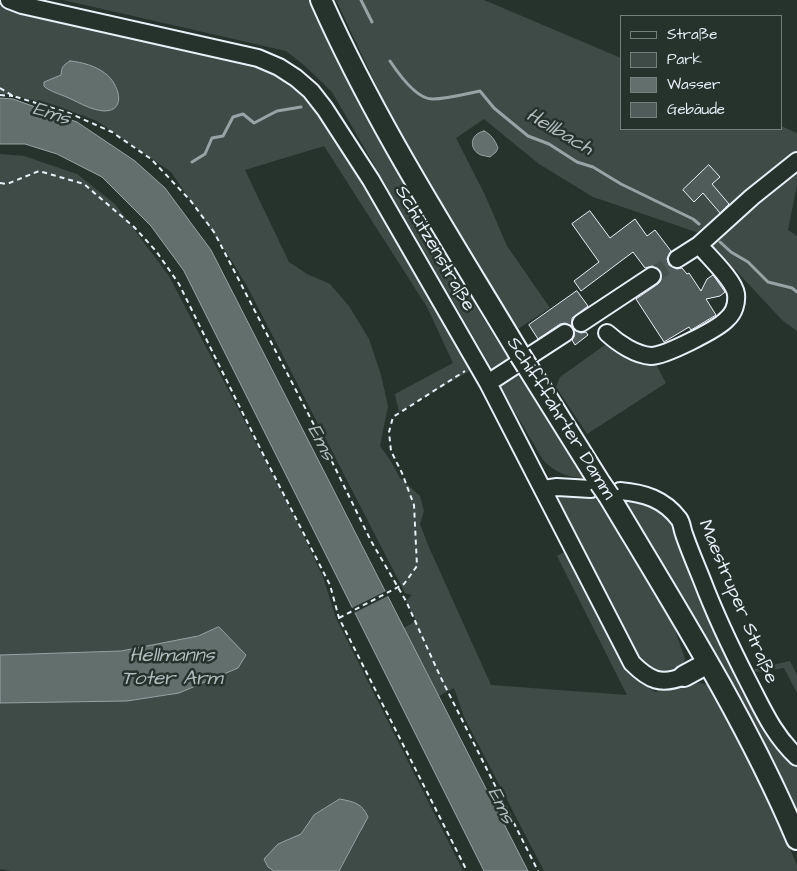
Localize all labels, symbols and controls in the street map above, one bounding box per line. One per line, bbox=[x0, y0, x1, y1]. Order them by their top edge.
legend bbox=[620, 15, 782, 130]
text: Straße bbox=[667, 24, 717, 45]
text: Park bbox=[667, 49, 702, 70]
text: Wasser bbox=[667, 74, 720, 95]
water label: Ems bbox=[29, 98, 73, 132]
text: Gebäude bbox=[667, 99, 725, 120]
water label: Hellbach bbox=[521, 104, 597, 162]
street label: Schützenstraße bbox=[389, 182, 479, 316]
street label: Schifffahrter Damm bbox=[501, 333, 619, 505]
water label: Ems bbox=[301, 421, 339, 465]
street label: Maestruper Straße bbox=[692, 517, 782, 687]
water label: Hellmanns Toter Arm bbox=[121, 645, 223, 692]
water label: Ems bbox=[481, 784, 519, 828]

